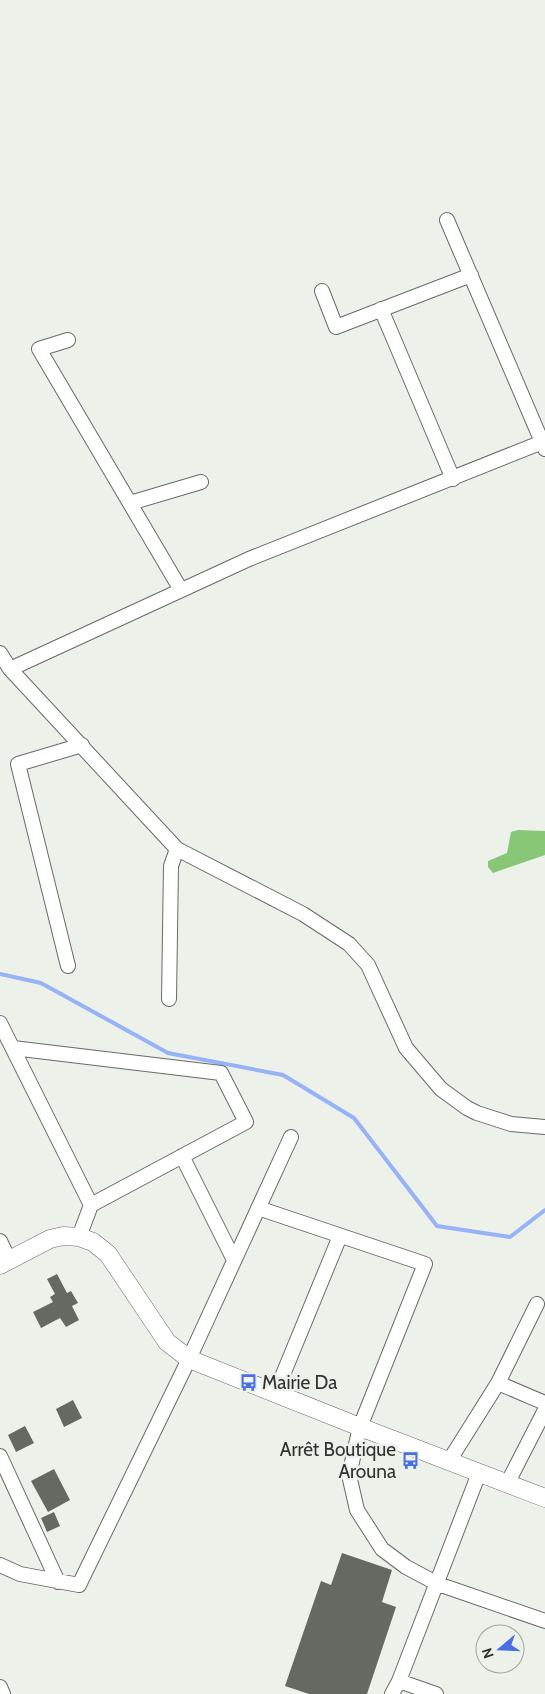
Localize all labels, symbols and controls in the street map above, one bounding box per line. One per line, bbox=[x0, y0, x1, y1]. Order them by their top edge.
place label: Mairie Da bbox=[262, 1371, 337, 1394]
bus stop icon: Mairie Da bbox=[238, 1372, 258, 1392]
place label: Arrêt Boutique Arouna bbox=[280, 1438, 396, 1483]
bus stop icon: Arrêt Boutique Arouna bbox=[400, 1450, 420, 1470]
north arrow bbox=[475, 1624, 525, 1674]
text: N bbox=[478, 1646, 498, 1661]

